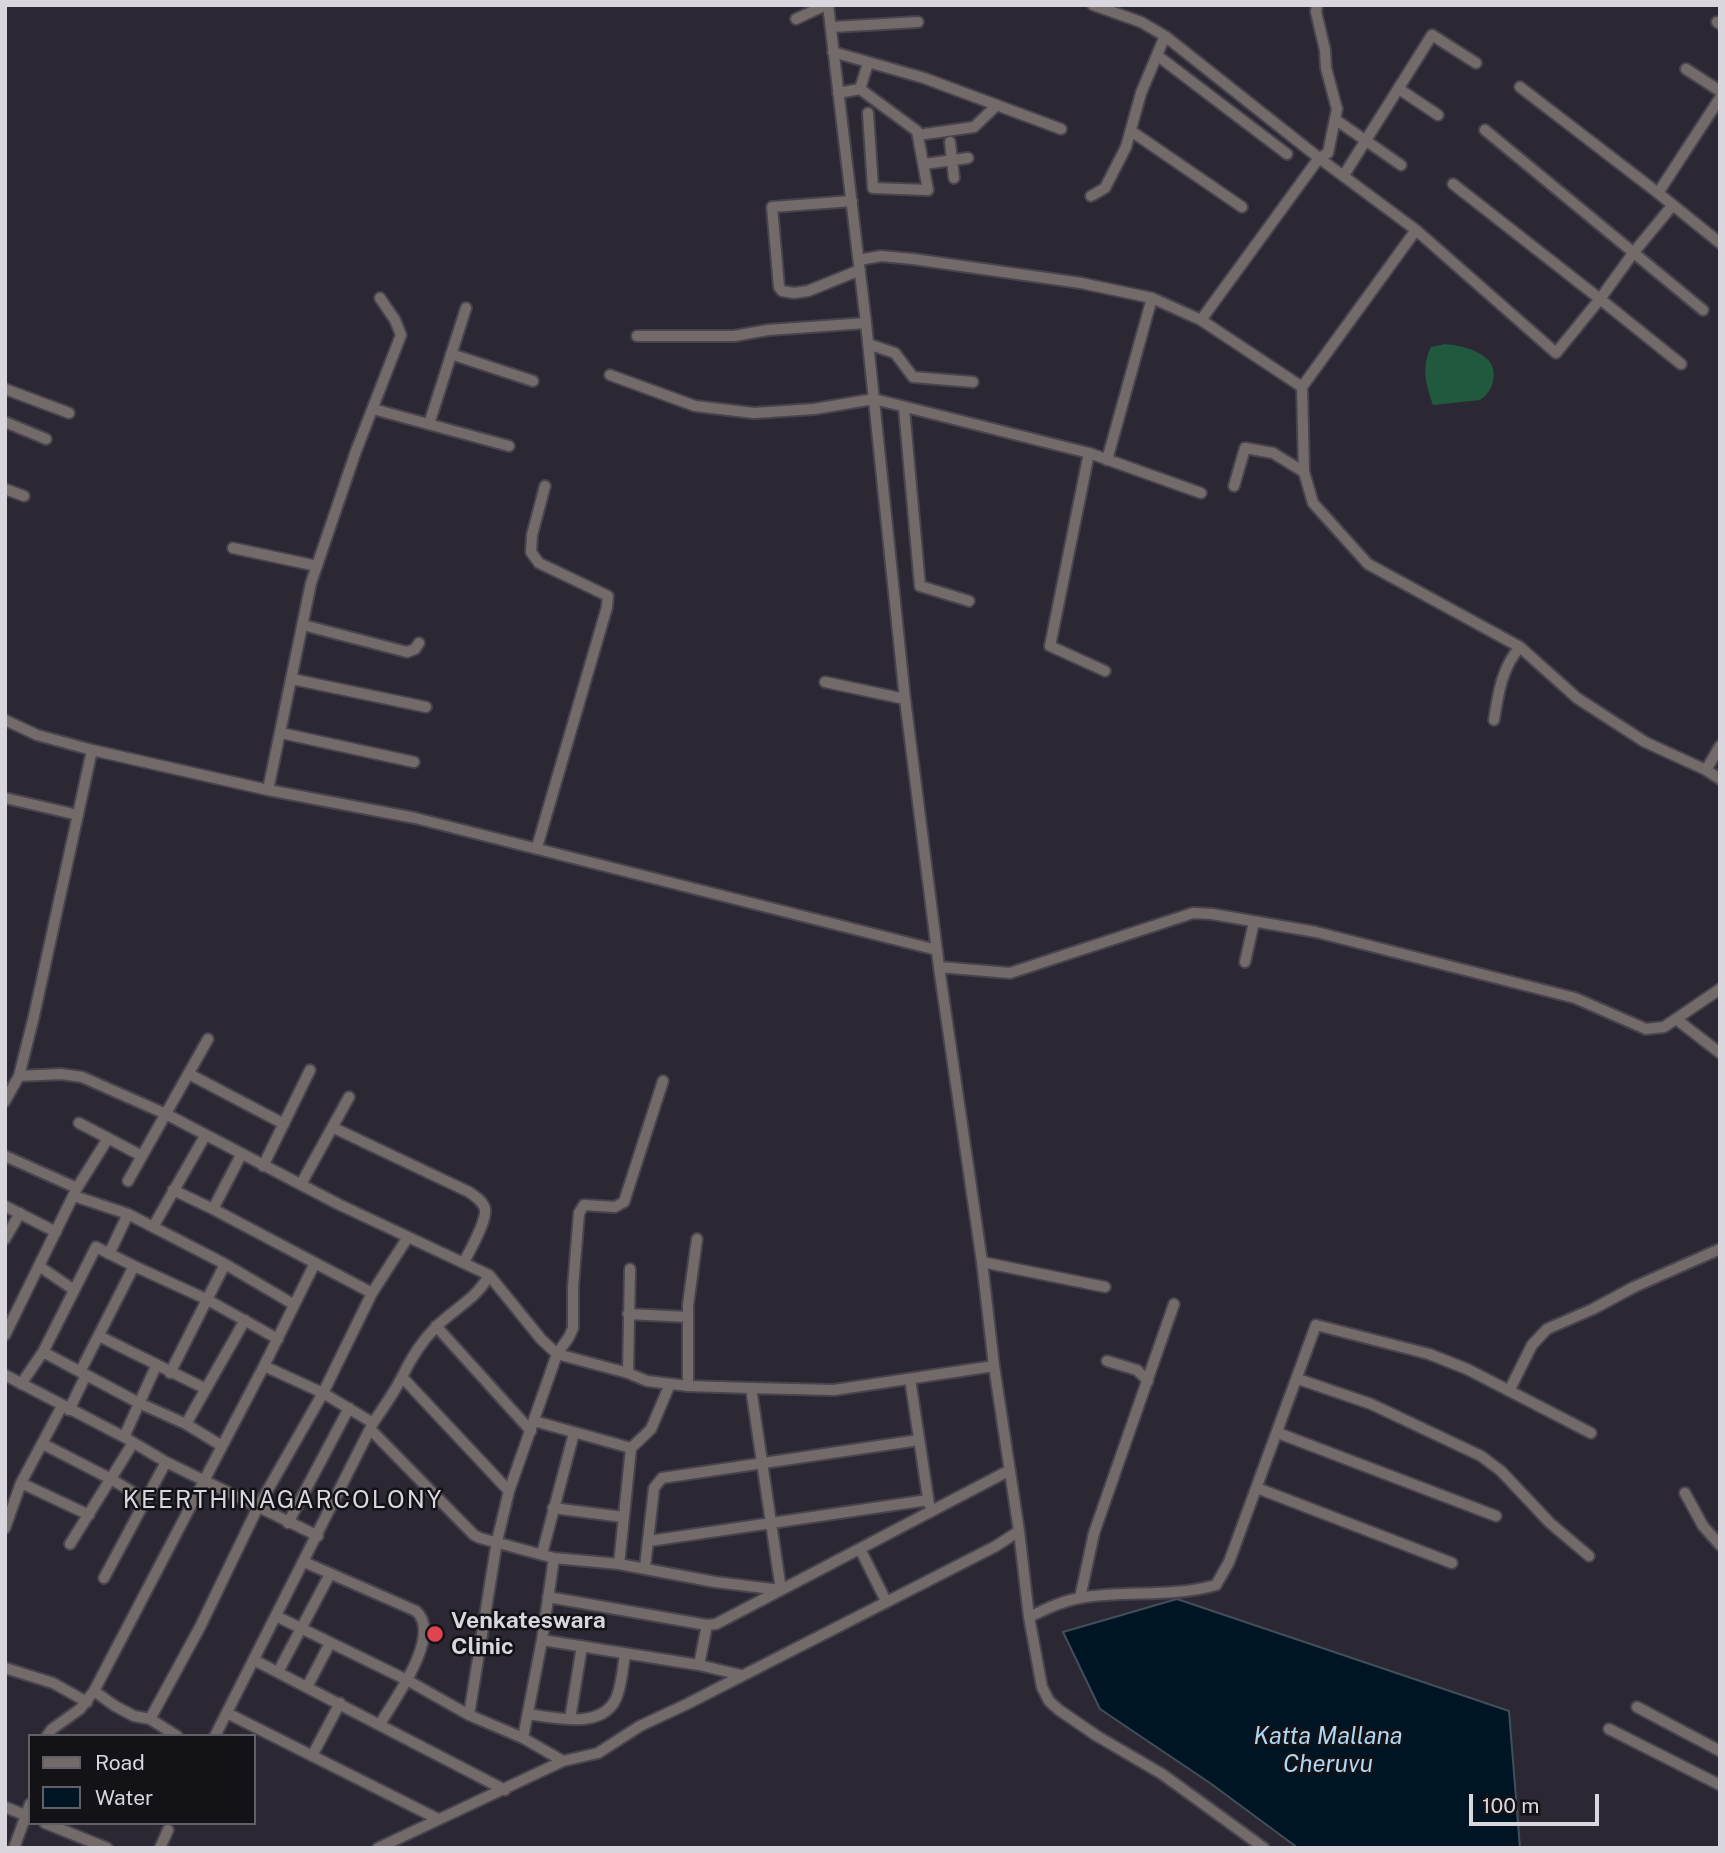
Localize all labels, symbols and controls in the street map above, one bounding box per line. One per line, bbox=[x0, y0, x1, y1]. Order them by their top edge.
district label: KEERTHINAGARCOLONY bbox=[125, 1487, 441, 1515]
place label: Venkateswara Clinic bbox=[451, 1607, 606, 1661]
marker: Venkateswara Clinic bbox=[425, 1624, 445, 1644]
water label: Katta Mallana Cheruvu bbox=[1253, 1723, 1403, 1779]
legend bbox=[28, 1734, 256, 1825]
text: Road bbox=[95, 1750, 145, 1775]
scale bar bbox=[1473, 1780, 1602, 1824]
text: Water bbox=[95, 1785, 153, 1810]
text: 100 m bbox=[1482, 1793, 1539, 1818]

